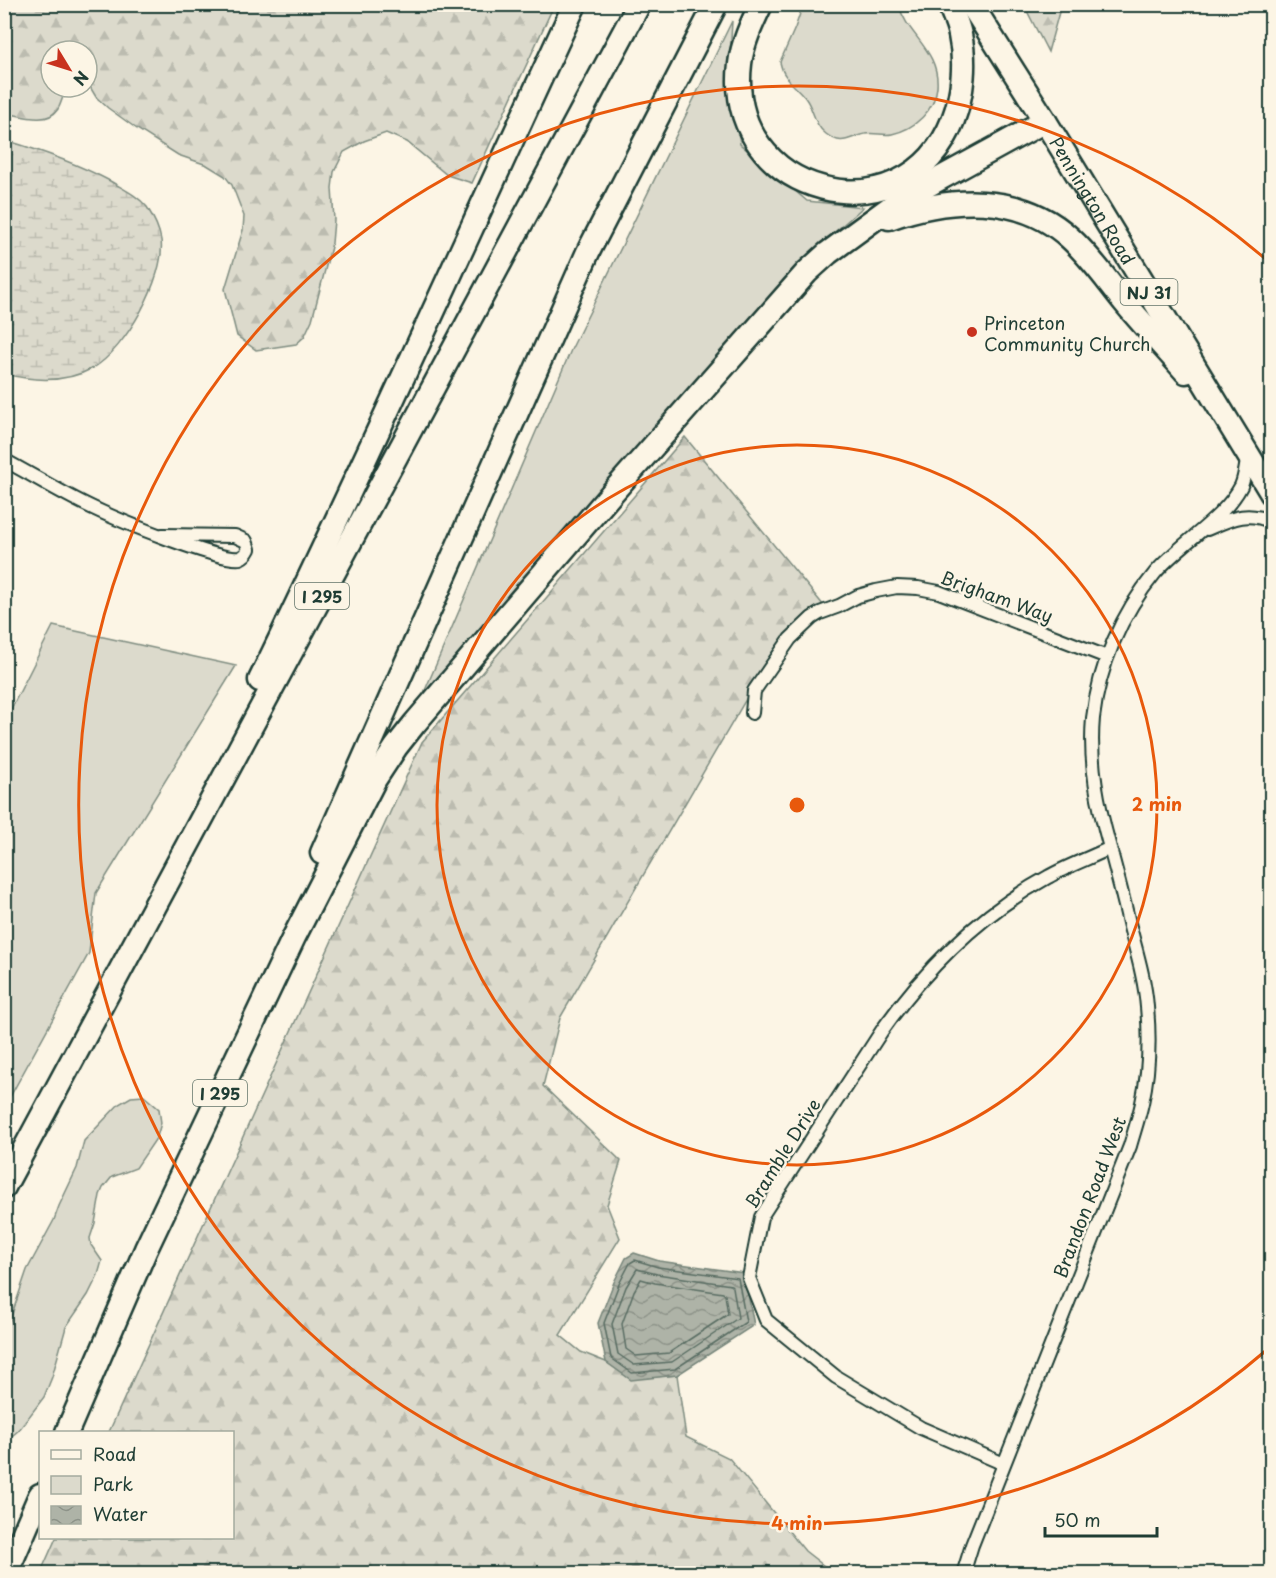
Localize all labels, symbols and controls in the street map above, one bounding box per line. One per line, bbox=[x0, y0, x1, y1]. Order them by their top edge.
north arrow bbox=[39, 39, 99, 99]
text: N bbox=[68, 66, 95, 91]
street label: Pennington Road bbox=[1044, 131, 1143, 269]
road number: NJ 31 bbox=[1120, 279, 1178, 305]
place label: Princeton Community Church bbox=[984, 309, 1151, 357]
marker: Princeton Community Church bbox=[965, 325, 979, 339]
street label: Brigham Way bbox=[937, 563, 1057, 629]
road number: I 295 bbox=[295, 583, 349, 609]
text: 2 min bbox=[1132, 790, 1182, 817]
centre of rings bbox=[787, 795, 807, 815]
road number: I 295 bbox=[193, 1080, 247, 1106]
street label: Bramble Drive bbox=[737, 1093, 827, 1213]
street label: Brandon Road West bbox=[1046, 1112, 1132, 1282]
legend bbox=[39, 1431, 234, 1539]
text: Road bbox=[93, 1440, 137, 1467]
text: Park bbox=[93, 1470, 133, 1497]
text: Water bbox=[93, 1500, 148, 1527]
scale bar bbox=[1045, 1500, 1158, 1538]
text: 50 m bbox=[1054, 1506, 1101, 1533]
text: 4 min bbox=[771, 1509, 823, 1536]

